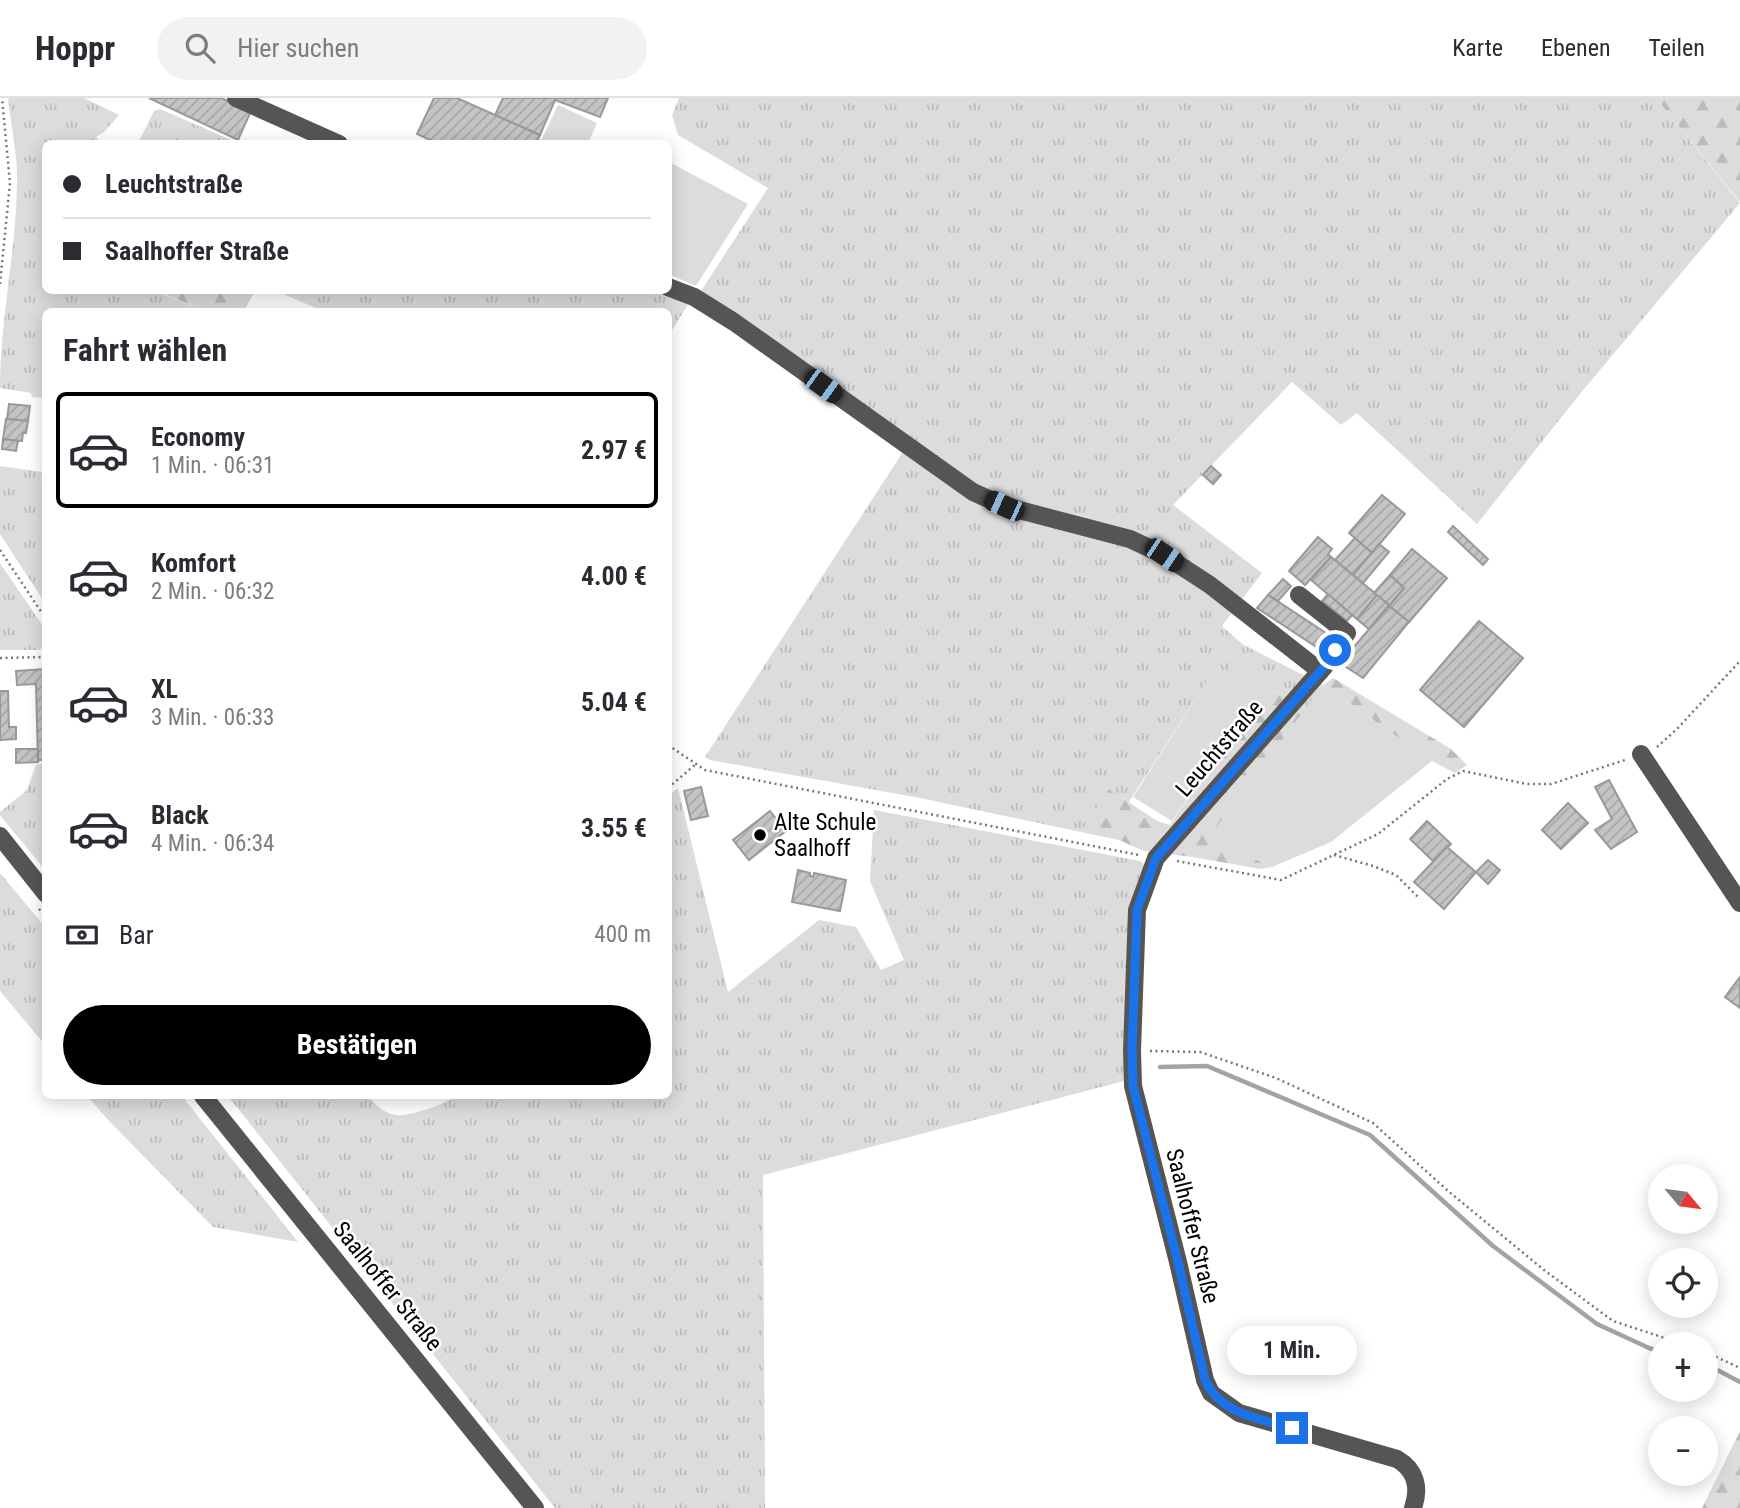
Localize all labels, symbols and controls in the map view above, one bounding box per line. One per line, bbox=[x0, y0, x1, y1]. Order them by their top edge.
search box bbox=[157, 17, 647, 80]
text: Hoppr bbox=[35, 29, 115, 68]
icon: search bbox=[181, 29, 219, 67]
text: Hier suchen bbox=[237, 33, 359, 63]
text: Karte bbox=[1452, 34, 1503, 62]
text: Ebenen bbox=[1541, 34, 1611, 62]
text: Teilen bbox=[1649, 34, 1705, 62]
text: Leuchtstraße bbox=[105, 169, 243, 199]
text: Saalhoffer Straße bbox=[105, 236, 289, 266]
text: Fahrt wählen bbox=[63, 331, 227, 369]
car bbox=[800, 365, 847, 407]
icon: car bbox=[67, 419, 130, 482]
text: Economy bbox=[151, 422, 245, 452]
text: 2.97 € bbox=[581, 435, 647, 465]
text: 1 Min. · 06:31 bbox=[151, 452, 274, 479]
car bbox=[981, 488, 1028, 524]
car bbox=[1141, 535, 1188, 575]
icon: car bbox=[67, 545, 130, 608]
text: Komfort bbox=[151, 548, 236, 578]
text: 4.00 € bbox=[581, 561, 647, 591]
text: 2 Min. · 06:32 bbox=[151, 578, 274, 605]
route start bbox=[1319, 634, 1351, 666]
icon: car bbox=[67, 671, 130, 734]
text: XL bbox=[151, 674, 178, 704]
text: 5.04 € bbox=[581, 687, 647, 717]
street label: Leuchtstraße bbox=[1170, 695, 1269, 802]
text: 3 Min. · 06:33 bbox=[151, 704, 274, 731]
icon: car bbox=[67, 797, 130, 860]
text: Black bbox=[151, 800, 209, 830]
place label: Alte Schule Saalhoff bbox=[774, 809, 876, 862]
text: 3.55 € bbox=[581, 813, 647, 843]
marker: Alte Schule Saalhoff bbox=[752, 827, 768, 843]
text: 4 Min. · 06:34 bbox=[151, 830, 274, 857]
icon: cash bbox=[63, 916, 101, 954]
text: Bar bbox=[119, 920, 154, 950]
text: 400 m bbox=[594, 921, 651, 948]
button: Bestätigen bbox=[63, 1005, 651, 1085]
street label: Saalhoffer Straße bbox=[1160, 1146, 1225, 1306]
north arrow bbox=[1648, 1164, 1718, 1234]
map controls bbox=[1648, 1164, 1718, 1486]
street label: Saalhoffer Straße bbox=[327, 1216, 448, 1356]
button: locate bbox=[1648, 1248, 1718, 1318]
callout: 1 Min. bbox=[1227, 1326, 1357, 1376]
button: + bbox=[1648, 1332, 1718, 1402]
text: 1 Min. bbox=[1263, 1337, 1321, 1364]
route end bbox=[1276, 1412, 1308, 1444]
button: − bbox=[1648, 1416, 1718, 1486]

